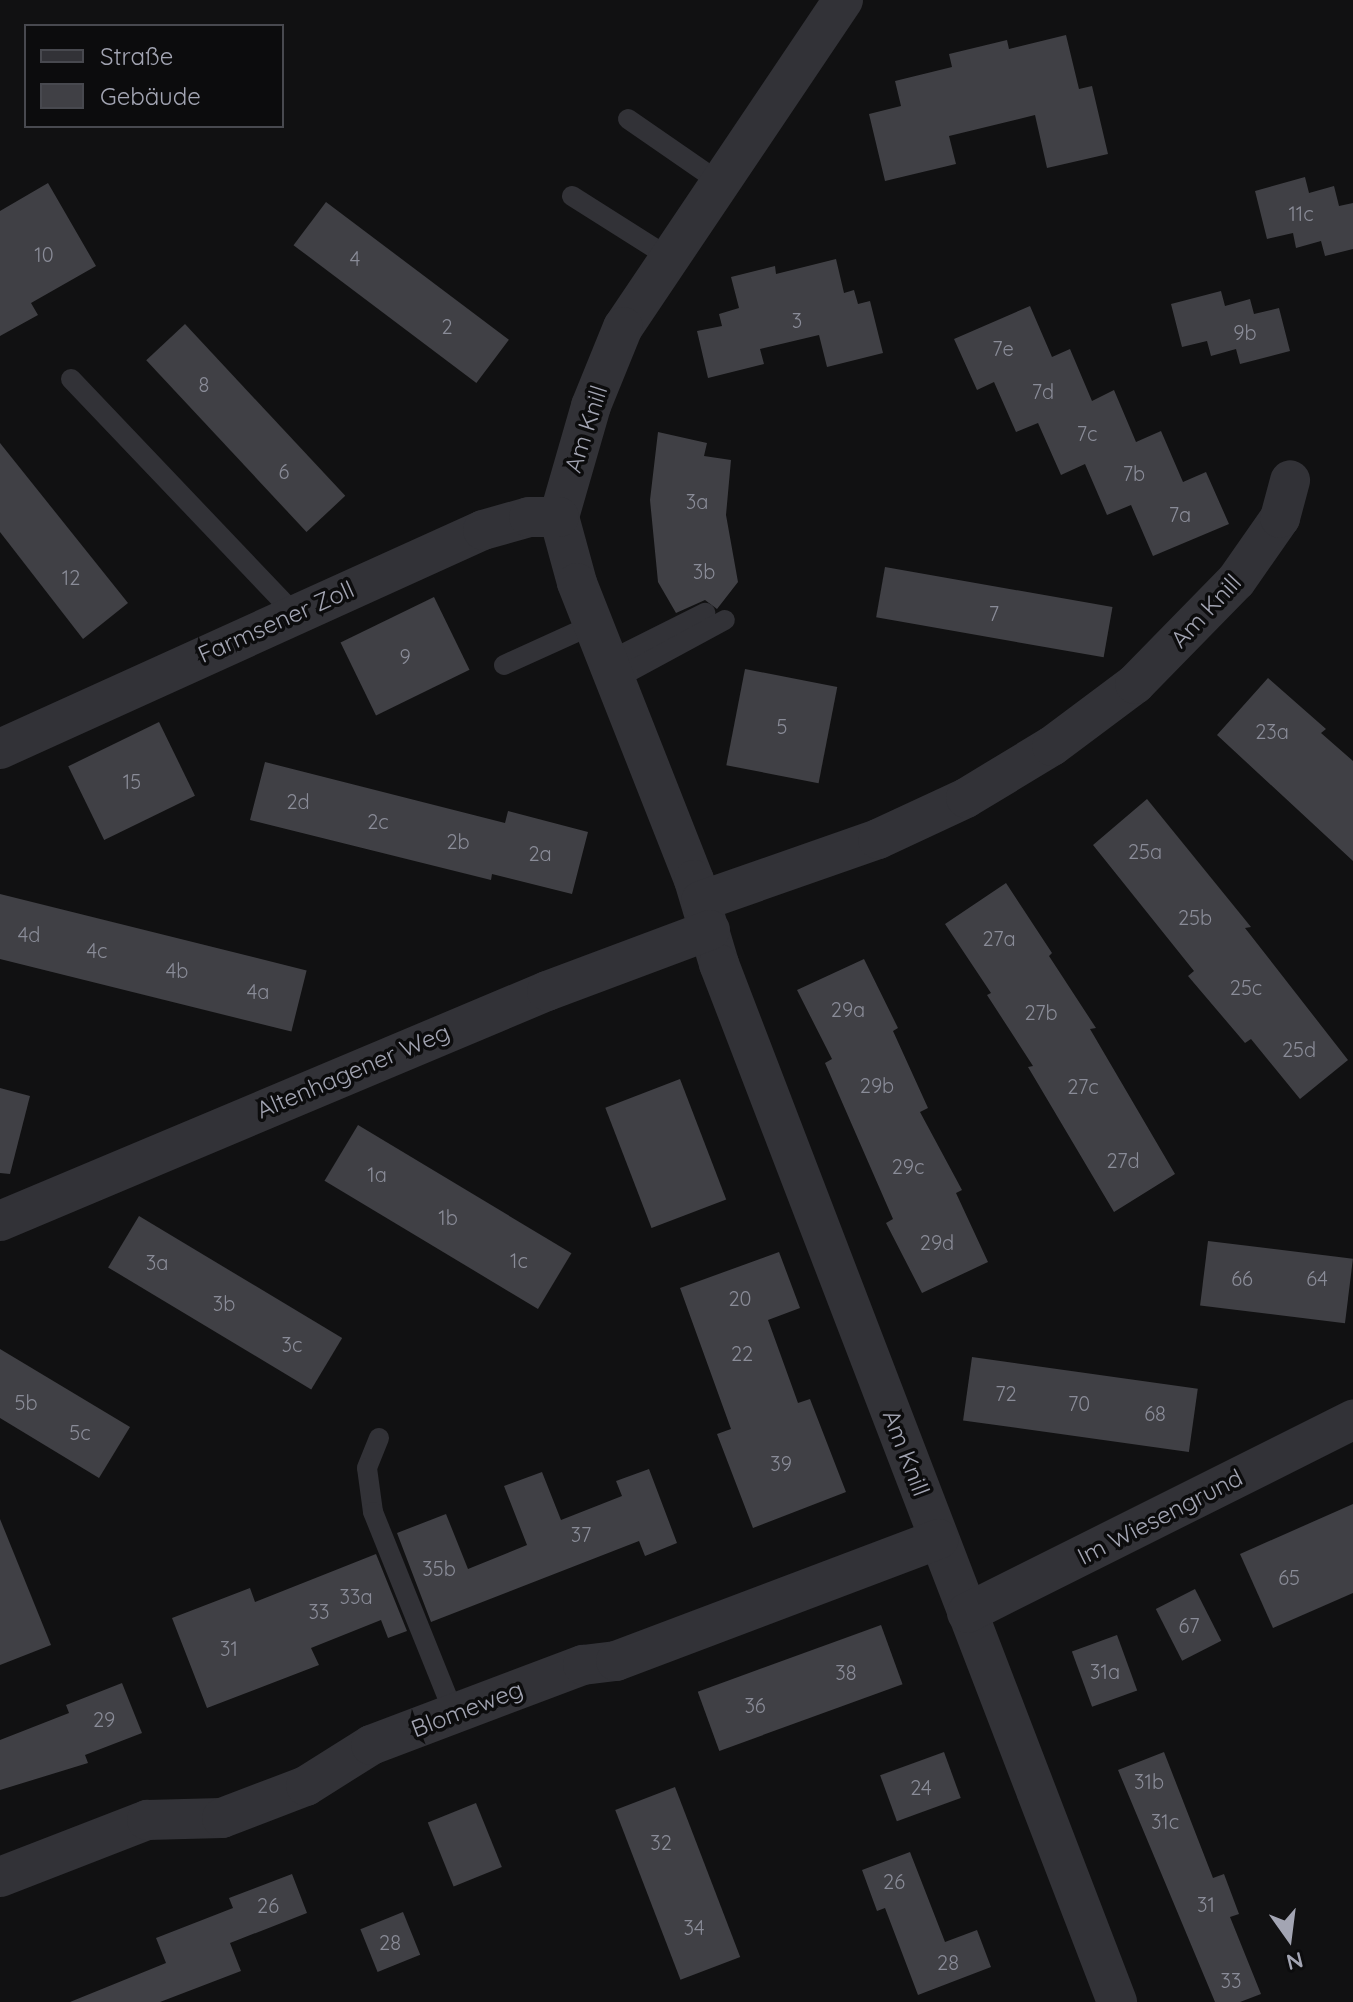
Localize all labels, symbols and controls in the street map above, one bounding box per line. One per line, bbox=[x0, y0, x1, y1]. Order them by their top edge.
legend bbox=[24, 24, 284, 128]
text: Straße bbox=[100, 41, 173, 71]
text: Gebäude bbox=[100, 81, 201, 111]
house number: 11c bbox=[1288, 201, 1314, 225]
house number: 10 bbox=[34, 242, 54, 266]
house number: 4 bbox=[350, 246, 360, 270]
house number: 3 bbox=[792, 308, 802, 332]
house number: 2 bbox=[441, 314, 453, 338]
house number: 9b bbox=[1233, 320, 1257, 344]
house number: 7e bbox=[992, 336, 1014, 360]
house number: 8 bbox=[199, 372, 209, 396]
house number: 7d bbox=[1032, 379, 1054, 403]
street label: Am Knill bbox=[558, 382, 614, 476]
house number: 7c bbox=[1077, 421, 1097, 445]
house number: 6 bbox=[279, 459, 289, 483]
house number: 7b bbox=[1123, 461, 1145, 485]
house number: 3a bbox=[686, 489, 708, 513]
house number: 7a bbox=[1169, 502, 1191, 526]
house number: 3b bbox=[693, 559, 715, 583]
house number: 12 bbox=[62, 565, 80, 589]
street label: Am Knill bbox=[1165, 568, 1247, 654]
street label: Farmsener Zoll bbox=[194, 575, 358, 669]
house number: 7 bbox=[989, 601, 999, 625]
house number: 9 bbox=[399, 644, 411, 668]
house number: 5 bbox=[777, 714, 787, 738]
house number: 23a bbox=[1255, 719, 1289, 743]
house number: 15 bbox=[123, 769, 141, 793]
house number: 2d bbox=[286, 789, 310, 813]
house number: 2c bbox=[367, 809, 389, 833]
house number: 2b bbox=[446, 829, 470, 853]
house number: 25a bbox=[1128, 839, 1162, 863]
house number: 2a bbox=[528, 841, 552, 865]
house number: 25b bbox=[1178, 905, 1212, 929]
house number: 4d bbox=[18, 922, 40, 946]
house number: 27a bbox=[982, 926, 1016, 950]
house number: 4c bbox=[87, 938, 107, 962]
house number: 4b bbox=[166, 958, 188, 982]
house number: 25c bbox=[1230, 975, 1262, 999]
house number: 4a bbox=[247, 979, 269, 1003]
house number: 29a bbox=[831, 997, 865, 1021]
house number: 27b bbox=[1024, 1000, 1058, 1024]
street label: Altenhagener Weg bbox=[252, 1017, 454, 1125]
house number: 25d bbox=[1282, 1037, 1316, 1061]
house number: 29b bbox=[860, 1073, 894, 1097]
house number: 27c bbox=[1067, 1074, 1099, 1098]
house number: 27d bbox=[1106, 1148, 1140, 1172]
house number: 29c bbox=[892, 1154, 924, 1178]
house number: 1a bbox=[367, 1162, 387, 1186]
house number: 1b bbox=[438, 1205, 458, 1229]
house number: 29d bbox=[920, 1230, 954, 1254]
house number: 1c bbox=[510, 1248, 528, 1272]
house number: 3a bbox=[146, 1250, 168, 1274]
house number: 66 bbox=[1231, 1266, 1253, 1290]
house number: 64 bbox=[1306, 1266, 1328, 1290]
house number: 20 bbox=[729, 1286, 751, 1310]
house number: 3b bbox=[213, 1291, 235, 1315]
house number: 3c bbox=[282, 1332, 302, 1356]
house number: 22 bbox=[731, 1341, 753, 1365]
house number: 72 bbox=[995, 1381, 1017, 1405]
house number: 5b bbox=[14, 1390, 38, 1414]
house number: 70 bbox=[1068, 1391, 1090, 1415]
house number: 68 bbox=[1144, 1401, 1166, 1425]
street label: Am Knill bbox=[876, 1406, 936, 1500]
house number: 5c bbox=[69, 1420, 91, 1444]
house number: 39 bbox=[770, 1451, 792, 1475]
street label: Im Wiesengrund bbox=[1073, 1463, 1247, 1571]
house number: 37 bbox=[571, 1522, 591, 1546]
house number: 35b bbox=[422, 1556, 456, 1580]
house number: 65 bbox=[1278, 1565, 1300, 1589]
house number: 33a bbox=[339, 1584, 373, 1608]
house number: 33 bbox=[309, 1599, 329, 1623]
house number: 67 bbox=[1178, 1613, 1200, 1637]
house number: 31 bbox=[220, 1636, 238, 1660]
house number: 31a bbox=[1090, 1659, 1120, 1683]
house number: 38 bbox=[835, 1660, 857, 1684]
street label: Blomeweg bbox=[407, 1675, 527, 1743]
house number: 36 bbox=[744, 1693, 766, 1717]
house number: 29 bbox=[93, 1707, 115, 1731]
house number: 31b bbox=[1134, 1769, 1164, 1793]
house number: 24 bbox=[910, 1775, 932, 1799]
house number: 31c bbox=[1151, 1809, 1179, 1833]
house number: 32 bbox=[650, 1830, 672, 1854]
house number: 26 bbox=[883, 1869, 905, 1893]
house number: 31 bbox=[1197, 1892, 1215, 1916]
house number: 26 bbox=[257, 1893, 279, 1917]
north arrow bbox=[1249, 1898, 1329, 1978]
house number: 34 bbox=[683, 1915, 705, 1939]
house number: 28 bbox=[379, 1930, 401, 1954]
text: N bbox=[1284, 1946, 1306, 1977]
house number: 28 bbox=[937, 1950, 959, 1974]
house number: 33 bbox=[1221, 1968, 1241, 1992]

